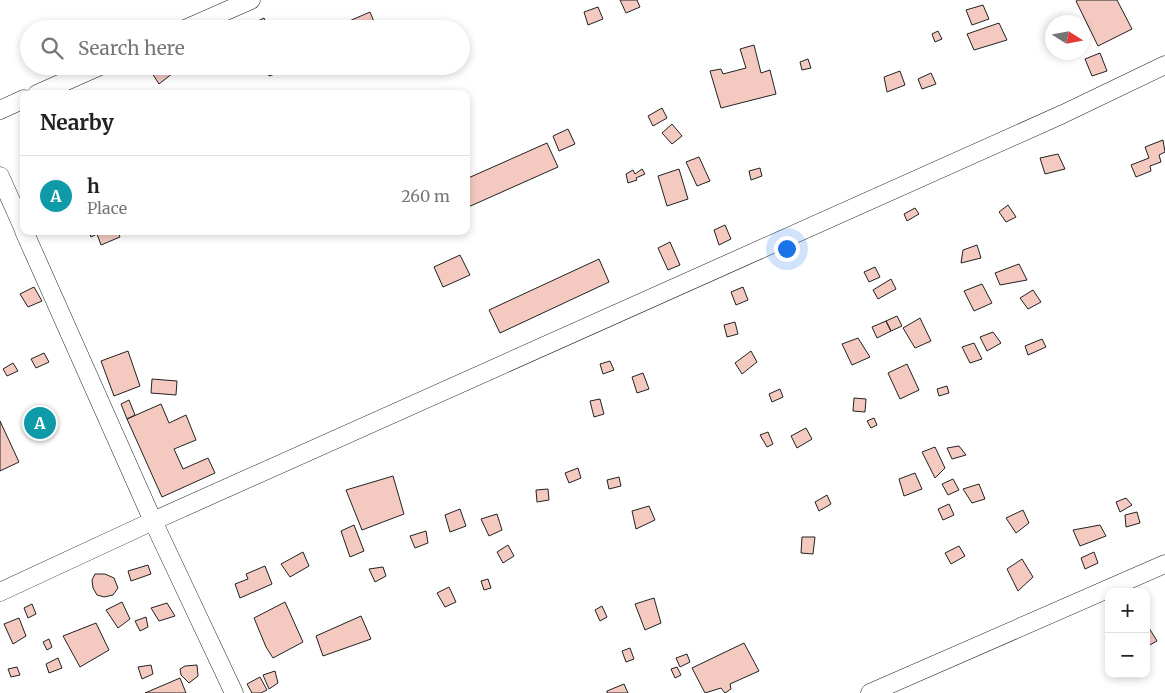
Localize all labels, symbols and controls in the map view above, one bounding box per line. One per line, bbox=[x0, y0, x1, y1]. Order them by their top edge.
north arrow bbox=[1045, 15, 1090, 60]
search box bbox=[20, 20, 470, 75]
icon: search bbox=[38, 34, 66, 62]
text: Search here bbox=[78, 36, 185, 60]
text: Nearby bbox=[40, 109, 114, 136]
text: h bbox=[87, 174, 100, 198]
text: A bbox=[50, 186, 62, 206]
text: 260 m bbox=[401, 186, 450, 206]
text: Place bbox=[87, 198, 127, 218]
your location bbox=[774, 236, 800, 262]
pin: A bbox=[24, 404, 56, 442]
map controls bbox=[1105, 588, 1150, 678]
button: + bbox=[1105, 588, 1150, 633]
button: − bbox=[1105, 633, 1150, 678]

